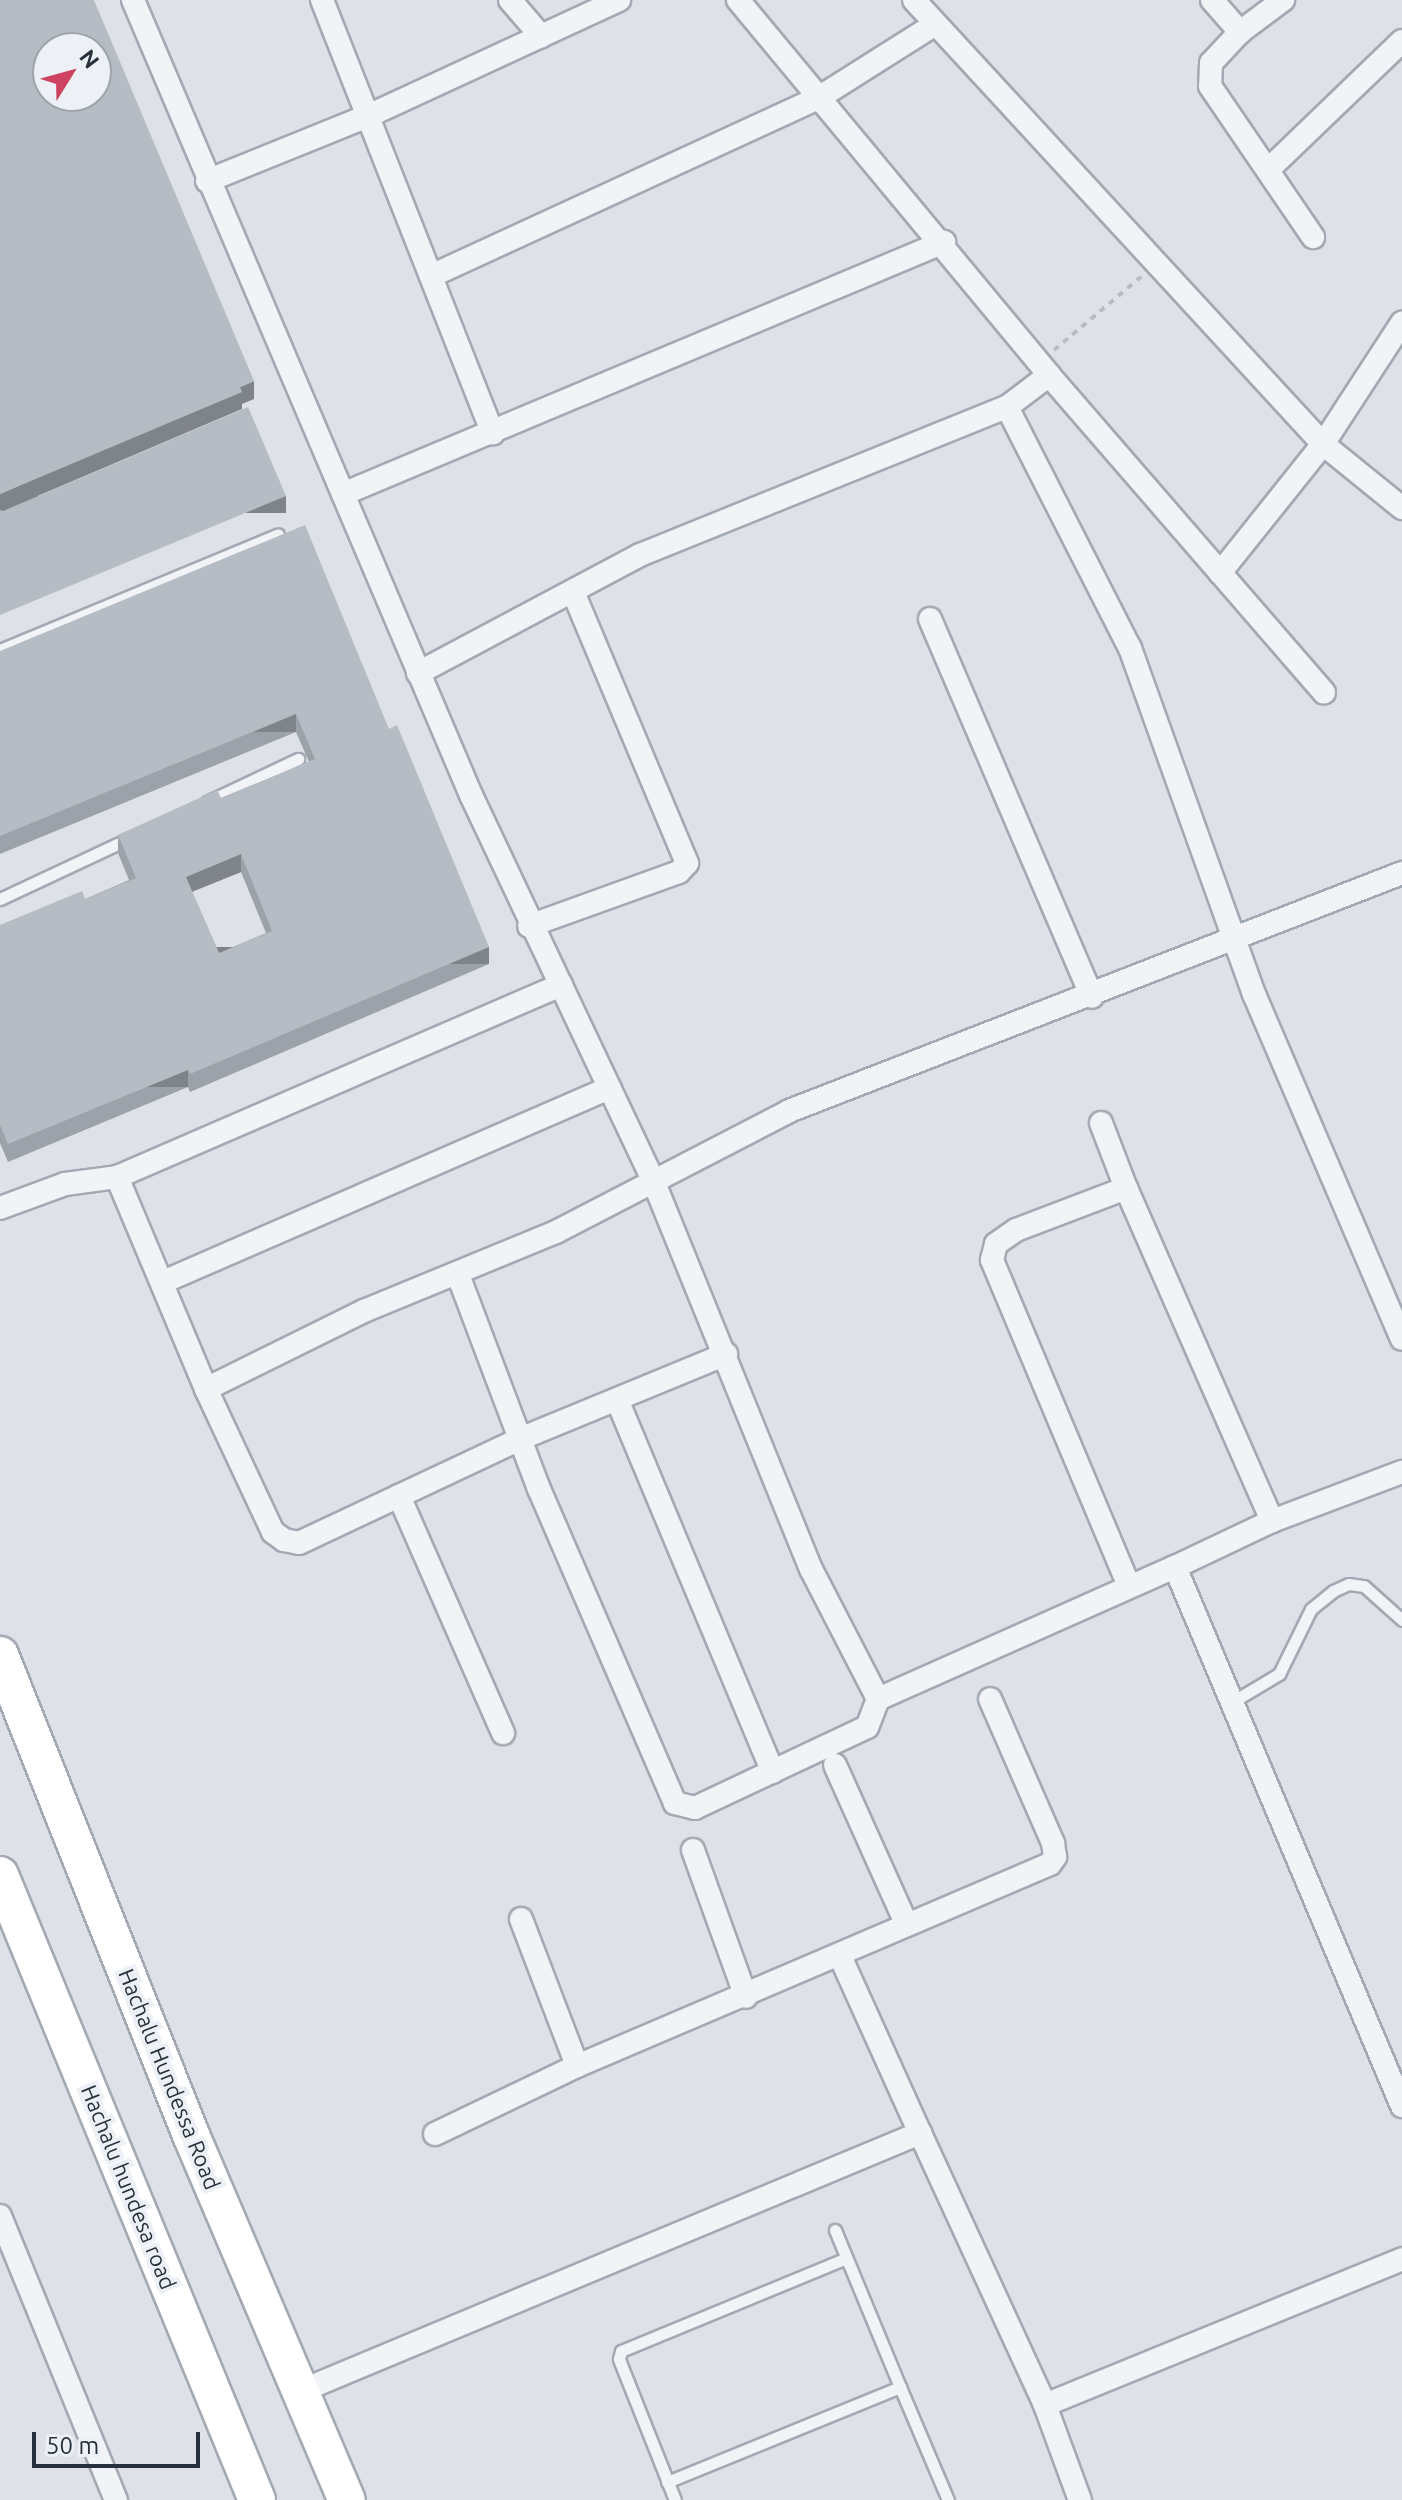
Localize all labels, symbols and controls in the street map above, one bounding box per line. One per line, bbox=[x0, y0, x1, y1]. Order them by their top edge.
north arrow bbox=[32, 32, 112, 112]
text: N bbox=[75, 44, 105, 73]
street label: Hachalu Hundessa Road bbox=[114, 1965, 226, 2193]
street label: Hachalu hundesa road bbox=[76, 2081, 182, 2293]
scale bar bbox=[36, 2416, 204, 2466]
text: 50 m bbox=[46, 2432, 99, 2459]

